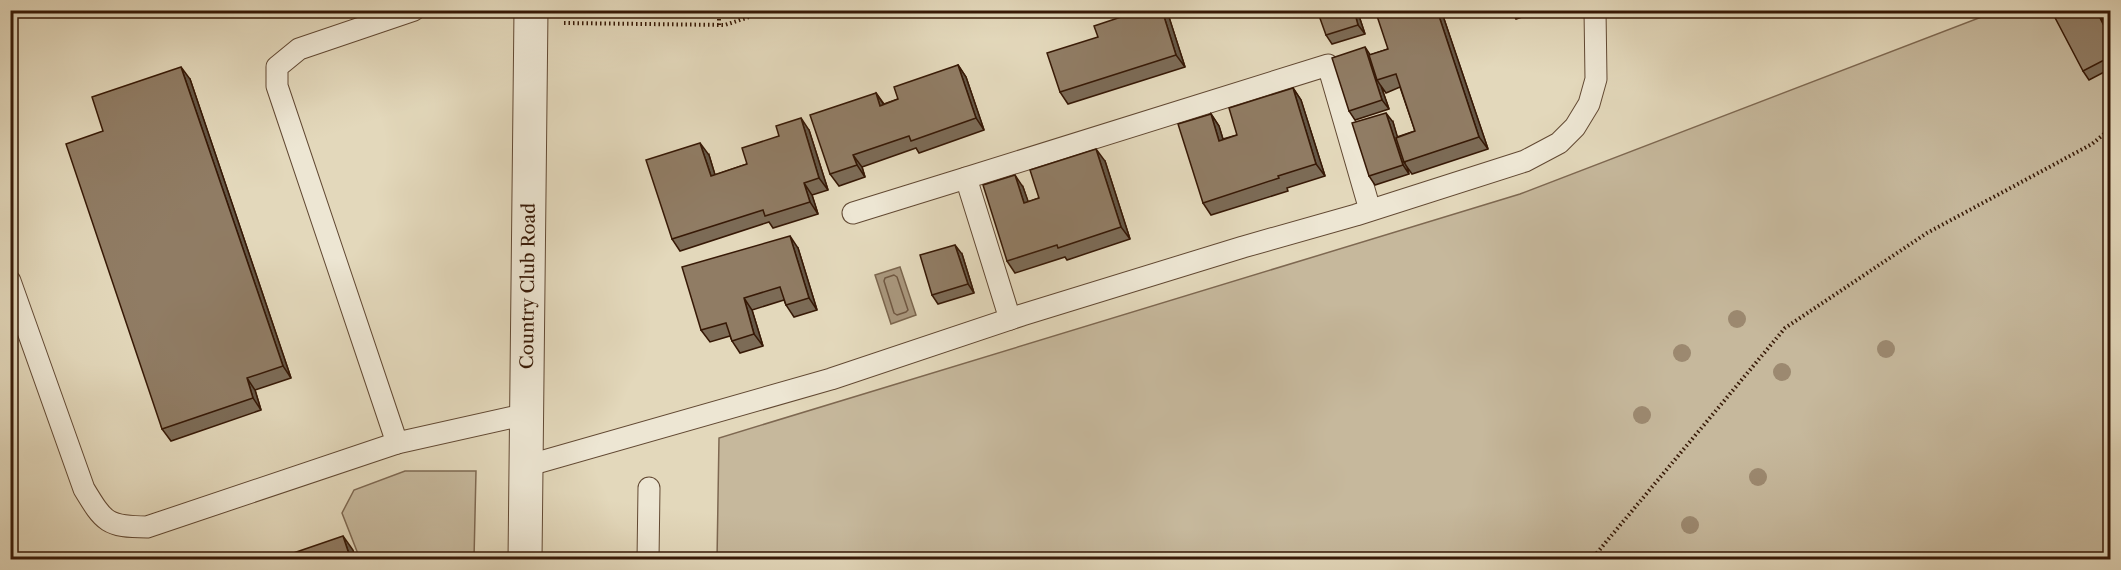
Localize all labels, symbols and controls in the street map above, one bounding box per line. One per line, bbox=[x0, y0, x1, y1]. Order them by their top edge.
street label: Country Club Road bbox=[516, 203, 540, 369]

